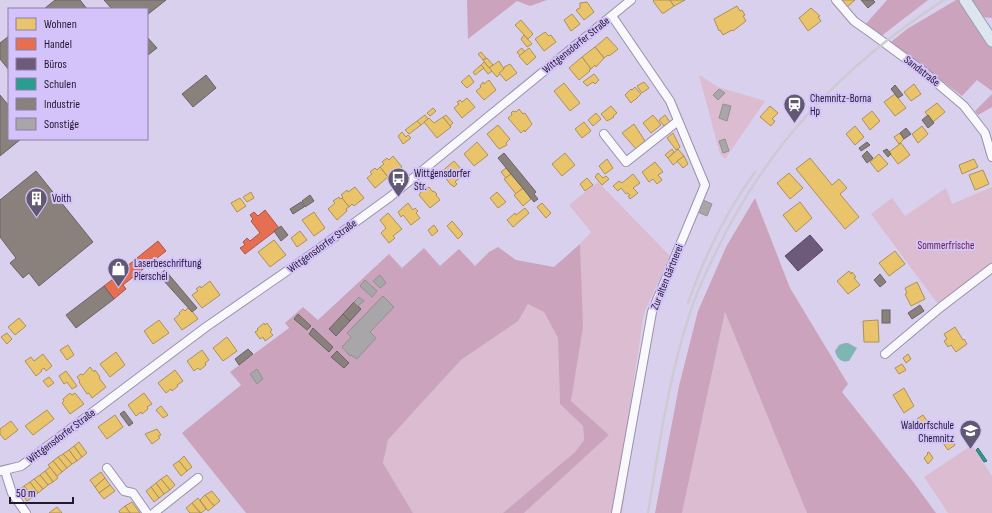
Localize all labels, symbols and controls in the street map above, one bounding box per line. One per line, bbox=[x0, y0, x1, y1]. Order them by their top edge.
legend bbox=[8, 8, 148, 140]
street label: Wittgensdorfer Straße bbox=[540, 14, 612, 76]
text: Wohnen bbox=[44, 17, 77, 32]
text: Handel bbox=[44, 37, 72, 52]
street label: Sandstraße bbox=[902, 53, 942, 89]
text: Büros bbox=[44, 57, 67, 72]
text: Schulen bbox=[44, 77, 76, 92]
station icon: Chemnitz-Borna Hp bbox=[781, 91, 807, 124]
place label: Chemnitz-Borna Hp bbox=[810, 92, 871, 118]
text: Industrie bbox=[44, 97, 80, 112]
text: Sonstige bbox=[44, 117, 79, 132]
bus stop icon: Wittgensdorfer Str. bbox=[385, 166, 411, 199]
place label: Wittgensdorfer Str. bbox=[414, 167, 470, 193]
building icon: Voith bbox=[24, 185, 50, 218]
place label: Voith bbox=[52, 192, 72, 205]
street label: Wittgensdorfer Straße bbox=[285, 217, 359, 275]
park label: Sommerfrische bbox=[918, 239, 974, 252]
street label: Zur alten Gärtnerei bbox=[648, 242, 686, 312]
shop icon: Laserbeschriftung Pierschel bbox=[105, 256, 131, 289]
place label: Laserbeschriftung Pierschel bbox=[134, 257, 202, 283]
street label: Wittgensdorfer Straße bbox=[24, 406, 98, 466]
school or university icon: Waldorfschule Chemnitz bbox=[957, 418, 983, 451]
place label: Waldorfschule Chemnitz bbox=[901, 419, 954, 445]
scale bar bbox=[10, 479, 73, 505]
text: 50 m bbox=[16, 486, 36, 501]

